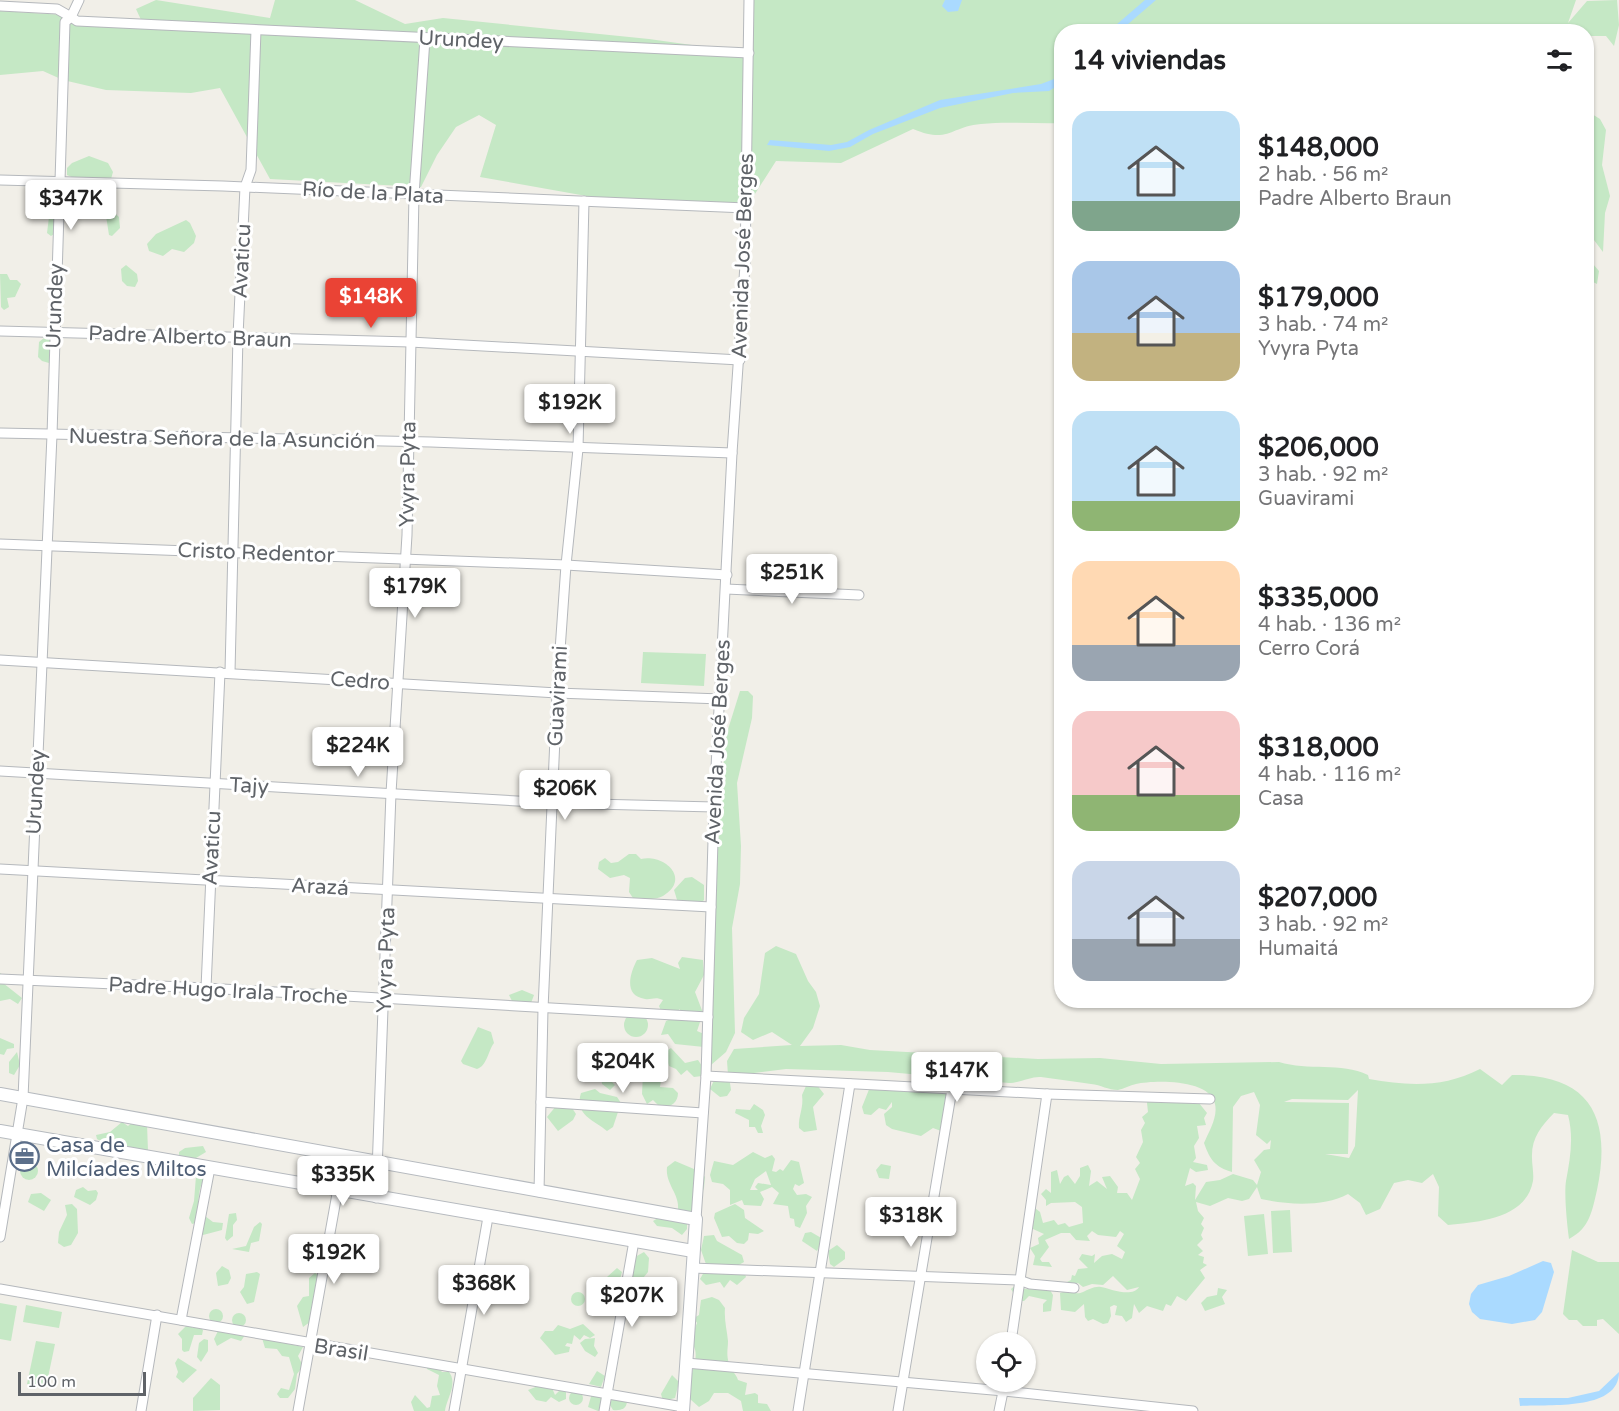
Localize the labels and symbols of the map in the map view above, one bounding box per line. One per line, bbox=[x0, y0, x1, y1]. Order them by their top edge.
street label: Urundey bbox=[418, 25, 504, 55]
street label: Avenida José Berges bbox=[727, 153, 759, 359]
street label: Río de la Plata bbox=[301, 177, 445, 209]
pin: $347K bbox=[29, 180, 113, 231]
street label: Avaticu bbox=[228, 223, 256, 299]
street label: Urundey bbox=[41, 263, 69, 349]
pin: $148K bbox=[329, 278, 413, 329]
street label: Padre Alberto Braun bbox=[88, 321, 292, 353]
pin: $192K bbox=[528, 384, 612, 435]
street label: Yvyra Pyta bbox=[395, 421, 421, 527]
street label: Nuestra Señora de la Asunción bbox=[68, 424, 376, 454]
street label: Cristo Redentor bbox=[177, 538, 335, 568]
pin: $251K bbox=[750, 554, 834, 605]
pin: $179K bbox=[373, 568, 457, 619]
street label: Avenida José Berges bbox=[700, 639, 736, 845]
street label: Guavirami bbox=[543, 645, 573, 747]
street label: Cedro bbox=[329, 666, 391, 696]
pin: $224K bbox=[316, 727, 400, 778]
street label: Urundey bbox=[21, 749, 51, 835]
pin: $206K bbox=[523, 770, 607, 821]
street label: Tajy bbox=[229, 772, 269, 800]
street label: Avaticu bbox=[198, 810, 226, 886]
street label: Arazá bbox=[291, 873, 349, 901]
street label: Yvyra Pyta bbox=[372, 907, 400, 1013]
street label: Padre Hugo Irala Troche bbox=[108, 972, 348, 1010]
pin: $204K bbox=[581, 1043, 665, 1094]
pin: $147K bbox=[915, 1052, 999, 1103]
place label: Casa de Milcíades Miltos bbox=[46, 1133, 207, 1182]
office icon: Casa de Milcíades Miltos bbox=[9, 1141, 41, 1173]
pin: $335K bbox=[301, 1156, 385, 1207]
pin: $318K bbox=[869, 1197, 953, 1248]
pin: $192K bbox=[292, 1234, 376, 1285]
pin: $368K bbox=[442, 1265, 526, 1316]
pin: $207K bbox=[590, 1277, 674, 1328]
street label: Brasil bbox=[312, 1333, 370, 1367]
scale bar bbox=[18, 1369, 146, 1396]

